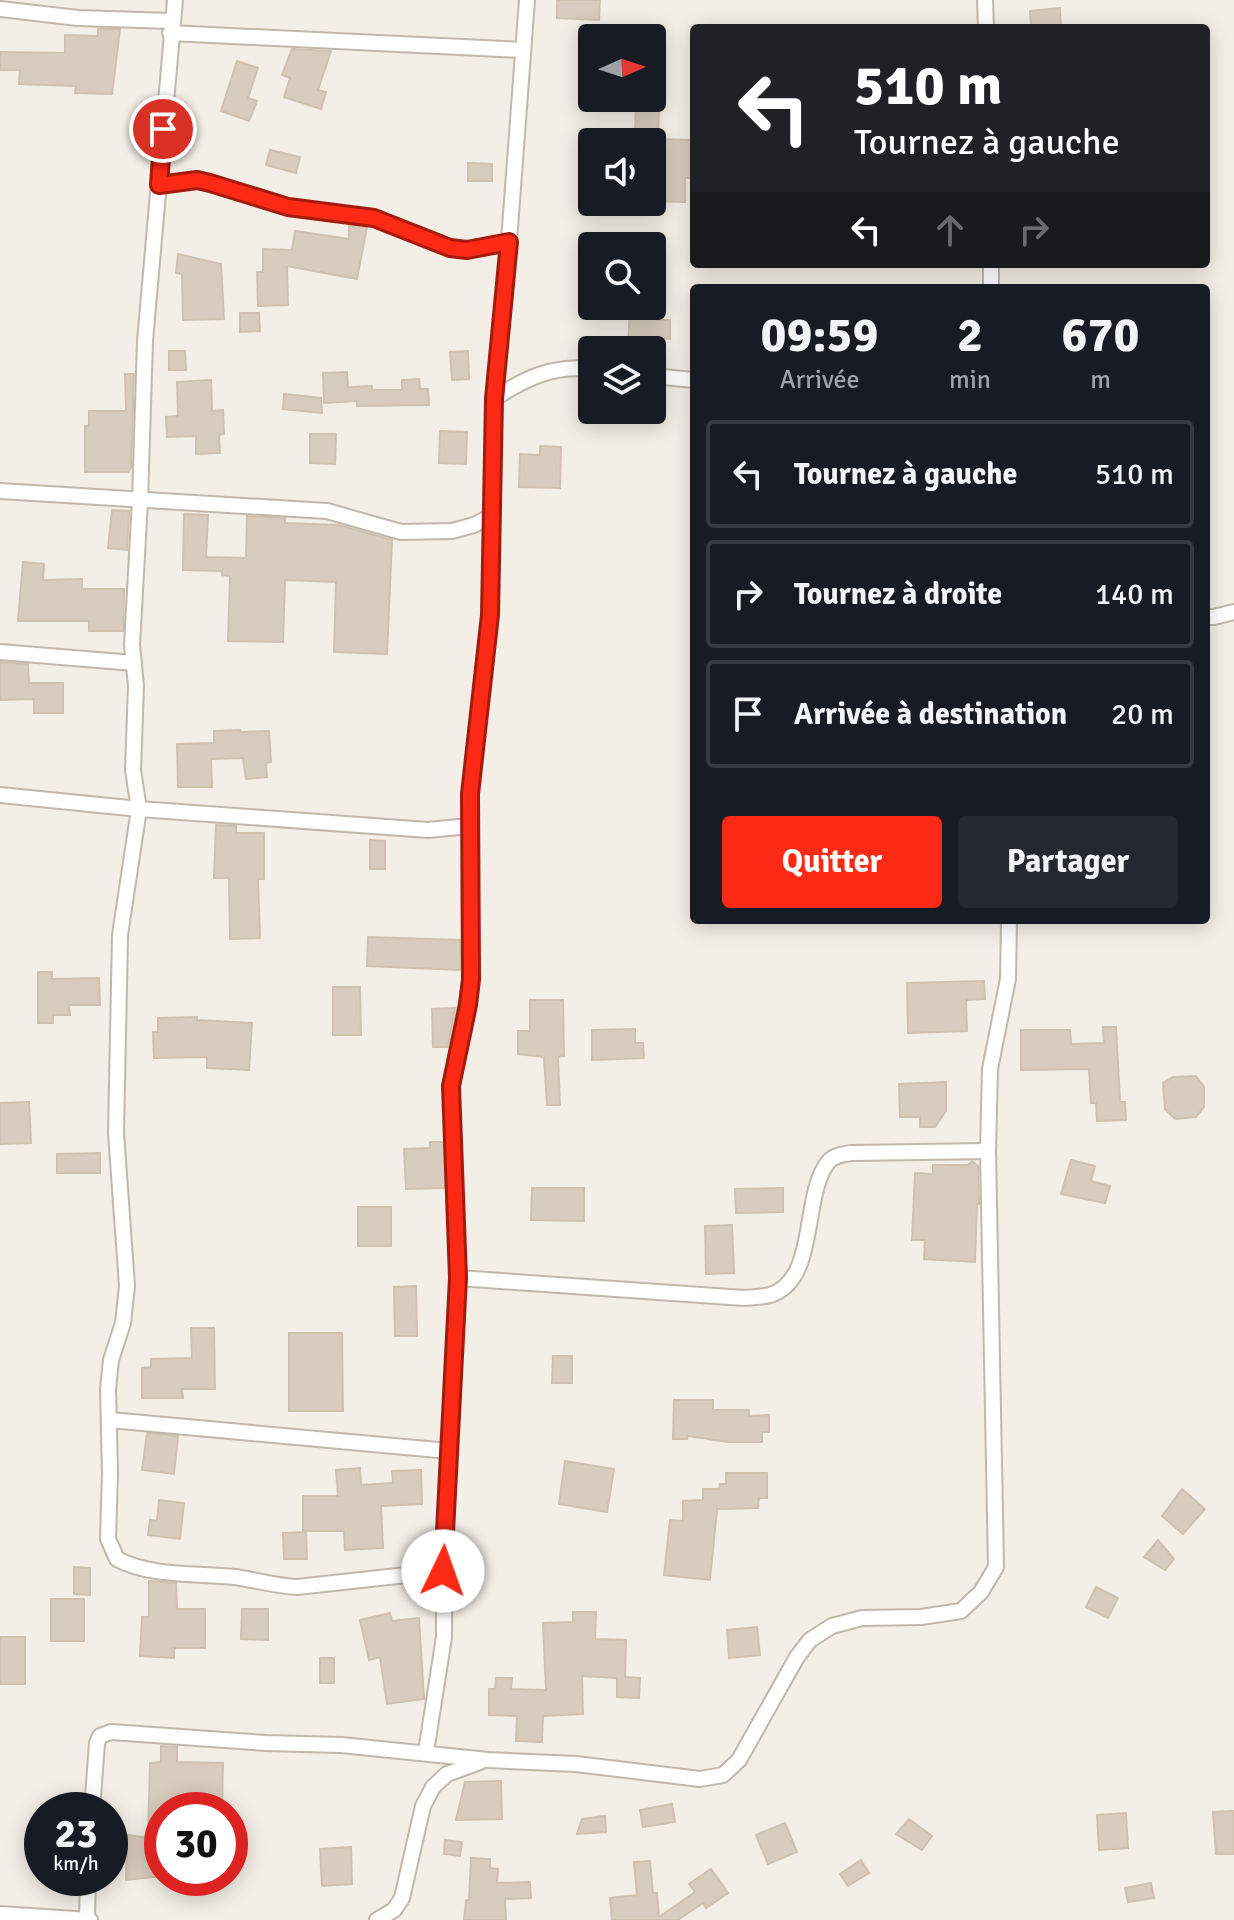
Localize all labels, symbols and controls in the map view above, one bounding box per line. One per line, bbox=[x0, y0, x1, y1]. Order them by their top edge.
north arrow bbox=[578, 24, 666, 112]
map controls bbox=[578, 24, 666, 424]
text: 510 m bbox=[854, 51, 1002, 120]
icon: left bbox=[722, 56, 826, 160]
pin bbox=[129, 95, 197, 163]
icon: arrive bbox=[141, 107, 185, 151]
text: Tournez à gauche bbox=[854, 120, 1120, 165]
button: sound bbox=[578, 128, 666, 216]
icon: left bbox=[844, 208, 888, 252]
icon: ahead bbox=[928, 208, 972, 252]
icon: right bbox=[1012, 208, 1056, 252]
button: search bbox=[578, 232, 666, 320]
text: 09:59 bbox=[761, 306, 878, 365]
text: 2 bbox=[957, 306, 983, 365]
text: 670 bbox=[1062, 306, 1139, 365]
button: layers bbox=[578, 336, 666, 424]
text: Arrivée bbox=[780, 364, 859, 396]
text: min bbox=[949, 364, 991, 396]
text: m bbox=[1090, 364, 1111, 396]
icon: left bbox=[726, 452, 770, 496]
text: Tournez à gauche bbox=[794, 456, 1017, 493]
text: 510 m bbox=[1095, 456, 1174, 493]
icon: right bbox=[726, 572, 770, 616]
text: Tournez à droite bbox=[794, 576, 1002, 613]
text: 140 m bbox=[1095, 576, 1174, 613]
icon: arrive bbox=[726, 692, 770, 736]
text: Arrivée à destination bbox=[794, 696, 1067, 733]
text: 20 m bbox=[1111, 696, 1174, 733]
button: Quitter bbox=[722, 816, 942, 908]
button: Partager bbox=[958, 816, 1178, 908]
position arrow bbox=[401, 1529, 485, 1613]
speed limit sign: 30 bbox=[144, 1792, 248, 1896]
text: 23 bbox=[54, 1809, 98, 1859]
text: km/h bbox=[53, 1851, 99, 1876]

